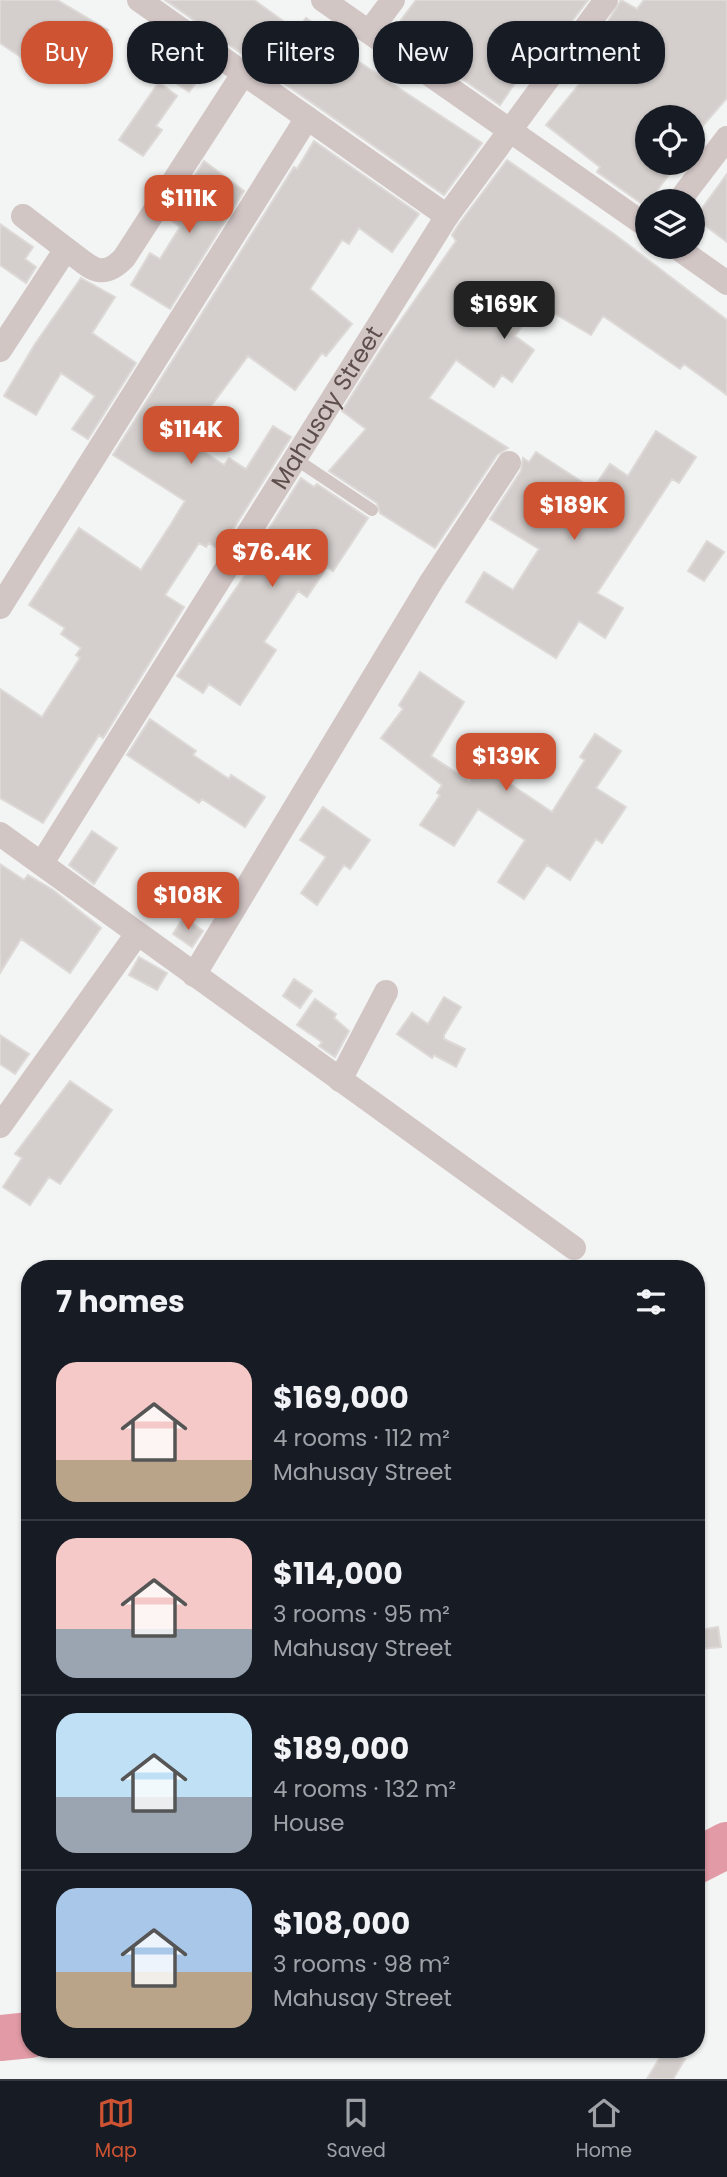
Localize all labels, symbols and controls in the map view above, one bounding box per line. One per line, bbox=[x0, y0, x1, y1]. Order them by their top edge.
chip: Buy bbox=[21, 21, 113, 84]
chip: Rent bbox=[127, 21, 228, 84]
chip: Filters bbox=[242, 21, 359, 84]
chip: New bbox=[373, 21, 473, 84]
chip: Apartment bbox=[487, 21, 665, 84]
map controls bbox=[635, 105, 705, 259]
button: locate bbox=[635, 105, 705, 175]
pin: $111K bbox=[140, 176, 238, 235]
text: $111K bbox=[160, 182, 218, 214]
button: layers bbox=[635, 189, 705, 259]
pin: $169K bbox=[455, 282, 553, 341]
text: $169K bbox=[470, 288, 538, 320]
street label: Mahusay Street bbox=[263, 320, 390, 495]
pin: $114K bbox=[142, 406, 240, 466]
text: $114K bbox=[159, 413, 223, 445]
pin: $189K bbox=[525, 482, 623, 542]
text: $189K bbox=[540, 489, 608, 521]
pin: $76.4K bbox=[215, 530, 329, 589]
text: $76.4K bbox=[232, 536, 312, 568]
pin: $139K bbox=[457, 734, 555, 793]
text: $139K bbox=[472, 740, 540, 772]
pin: $108K bbox=[139, 872, 237, 932]
text: $108K bbox=[153, 879, 223, 911]
text: 7 homes bbox=[56, 1280, 185, 1323]
icon: filters bbox=[632, 1283, 670, 1321]
text: $169,000 bbox=[273, 1376, 409, 1419]
icon: home bbox=[112, 1390, 196, 1474]
text: 4 rooms · 112 m² bbox=[273, 1422, 450, 1454]
text: Mahusay Street bbox=[273, 1456, 452, 1488]
text: $114,000 bbox=[273, 1552, 403, 1595]
icon: home bbox=[112, 1566, 196, 1650]
text: 3 rooms · 95 m² bbox=[273, 1598, 450, 1630]
text: Mahusay Street bbox=[273, 1632, 452, 1664]
text: $189,000 bbox=[273, 1727, 409, 1770]
icon: home bbox=[112, 1741, 196, 1825]
text: 4 rooms · 132 m² bbox=[273, 1773, 456, 1805]
text: House bbox=[273, 1807, 345, 1839]
text: $108,000 bbox=[273, 1902, 410, 1945]
icon: home bbox=[112, 1916, 196, 2000]
text: 3 rooms · 98 m² bbox=[273, 1948, 450, 1980]
text: Mahusay Street bbox=[273, 1982, 452, 2014]
tab: Map bbox=[95, 2094, 137, 2165]
tab: Saved bbox=[327, 2094, 386, 2165]
tab: Home bbox=[575, 2094, 632, 2165]

